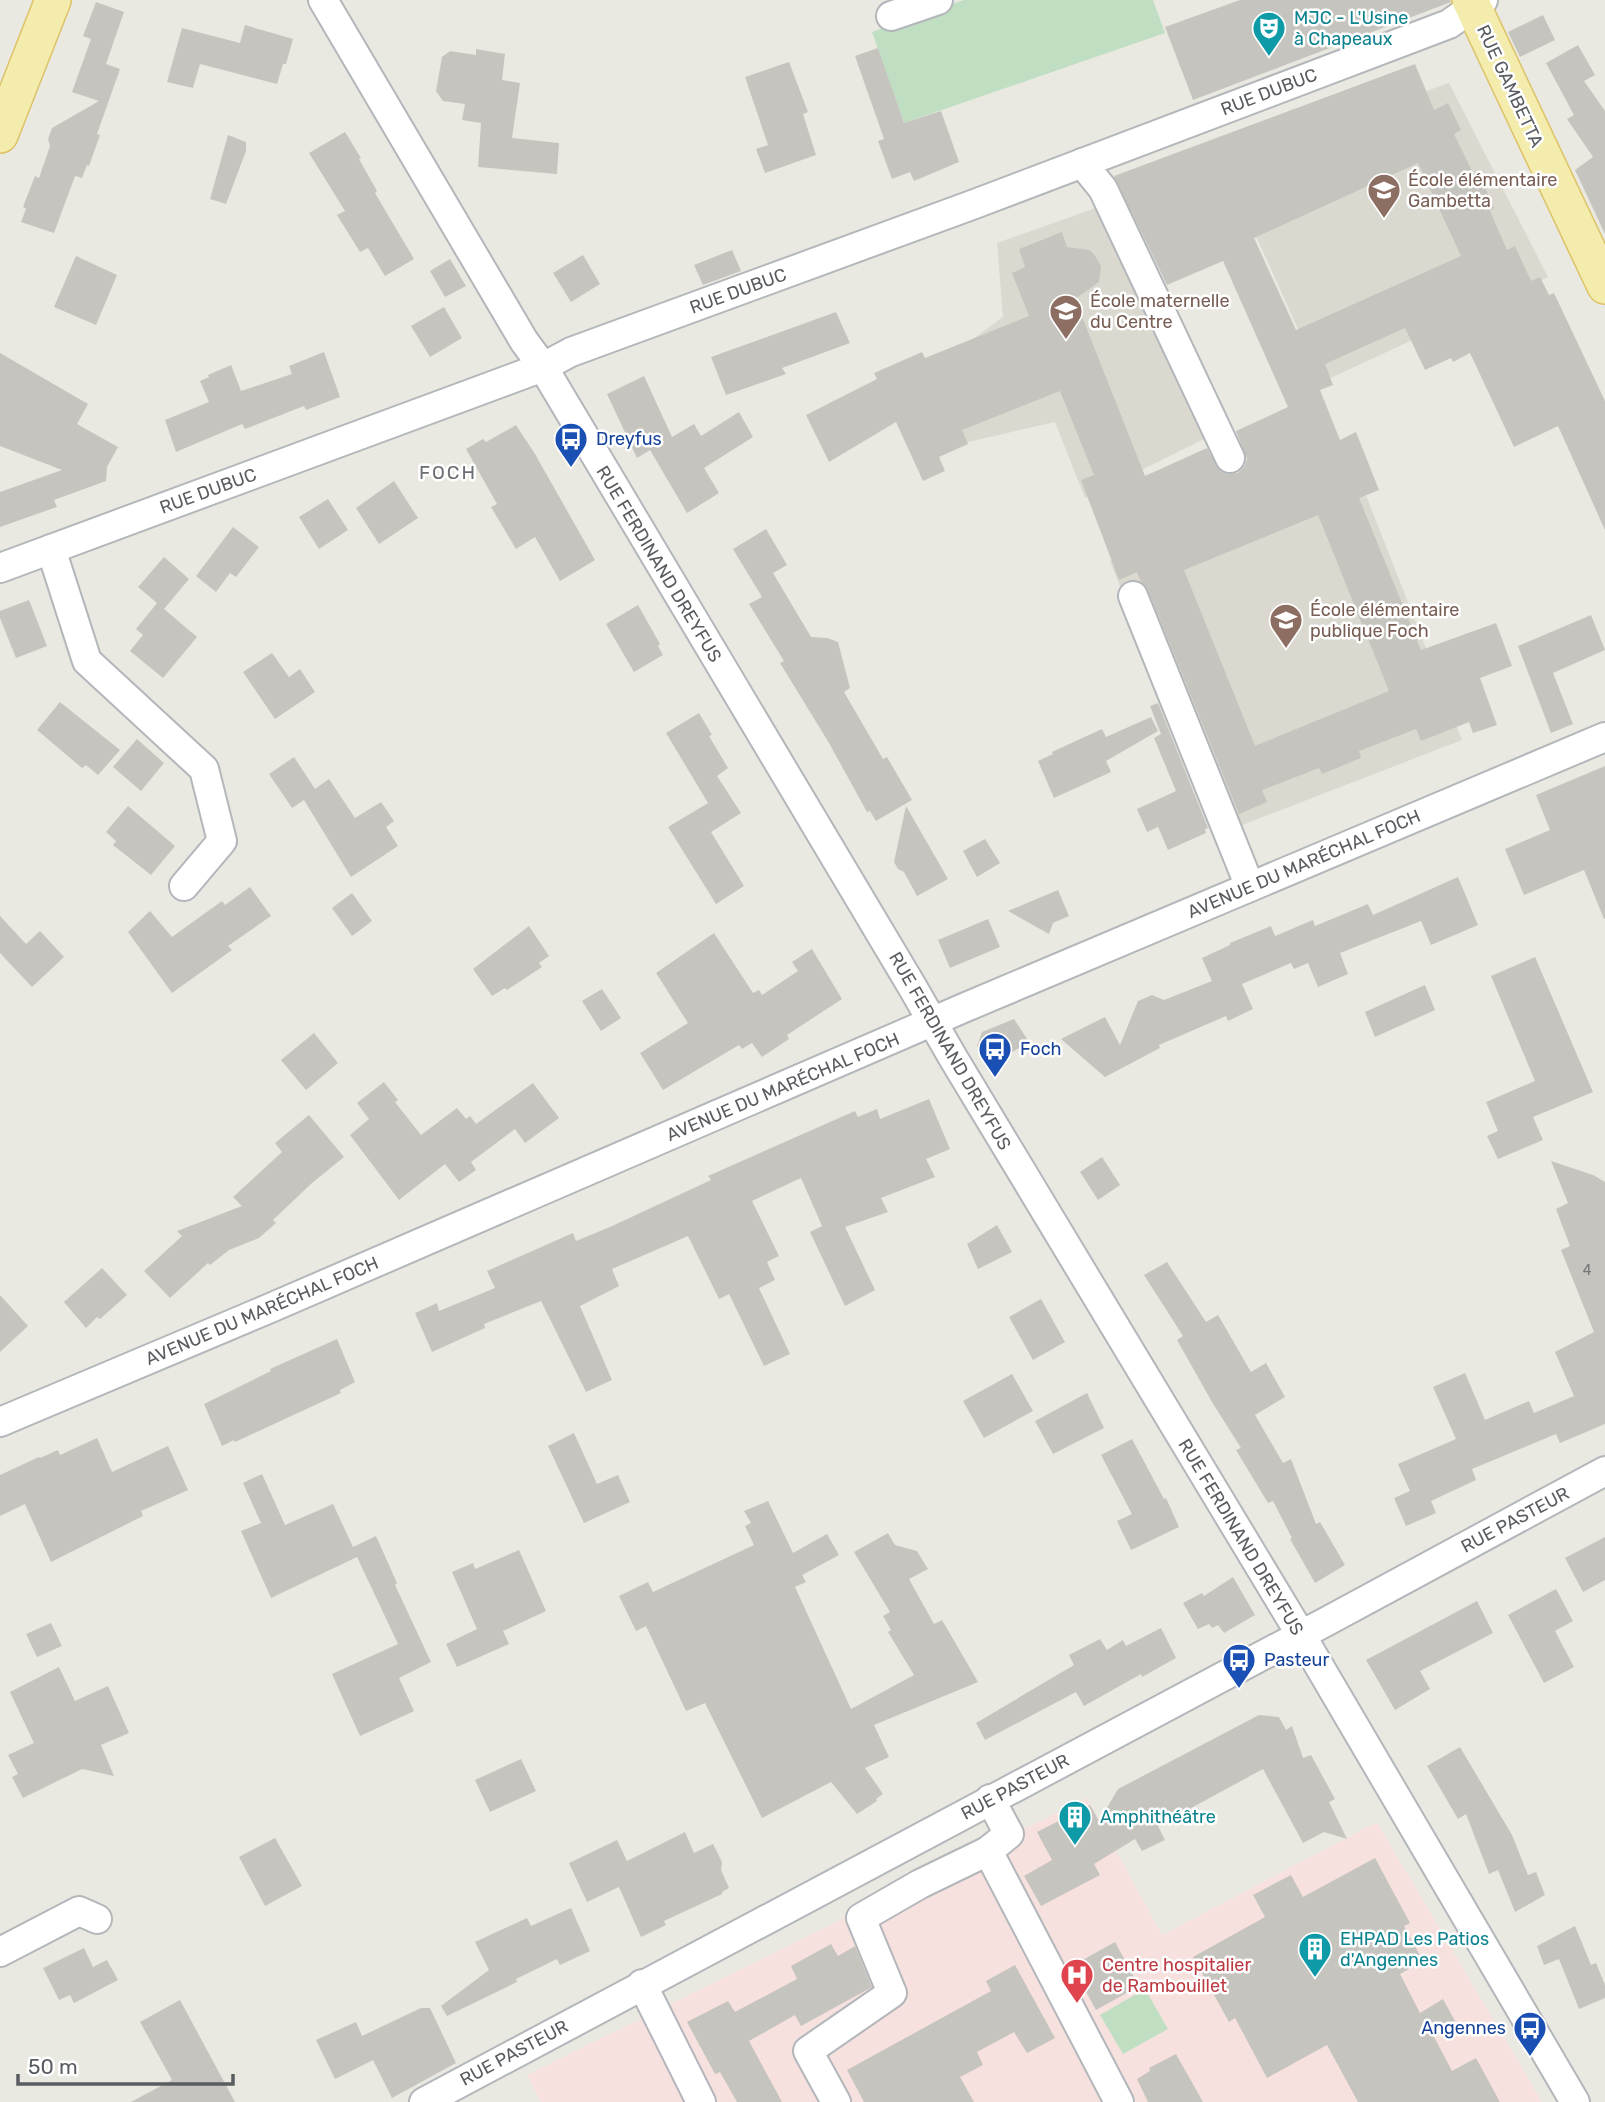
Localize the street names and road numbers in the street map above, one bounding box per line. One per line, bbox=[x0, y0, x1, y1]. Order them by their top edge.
street label: RUE GAMBETTA bbox=[1472, 21, 1548, 151]
street label: RUE DUBUC bbox=[1218, 64, 1320, 120]
street label: RUE DUBUC bbox=[687, 263, 789, 319]
street label: RUE FERDINAND DREYFUS bbox=[592, 462, 726, 666]
street label: RUE DUBUC bbox=[157, 463, 259, 519]
street label: AVENUE DU MARÉCHAL FOCH bbox=[1184, 805, 1424, 923]
street label: RUE FERDINAND DREYFUS bbox=[884, 948, 1016, 1154]
street label: AVENUE DU MARÉCHAL FOCH bbox=[663, 1028, 903, 1146]
street label: AVENUE DU MARÉCHAL FOCH bbox=[142, 1252, 382, 1370]
street label: RUE FERDINAND DREYFUS bbox=[1174, 1435, 1308, 1639]
street label: RUE PASTEUR bbox=[1457, 1482, 1573, 1558]
street label: RUE PASTEUR bbox=[957, 1749, 1073, 1825]
street label: RUE PASTEUR bbox=[456, 2015, 572, 2091]

